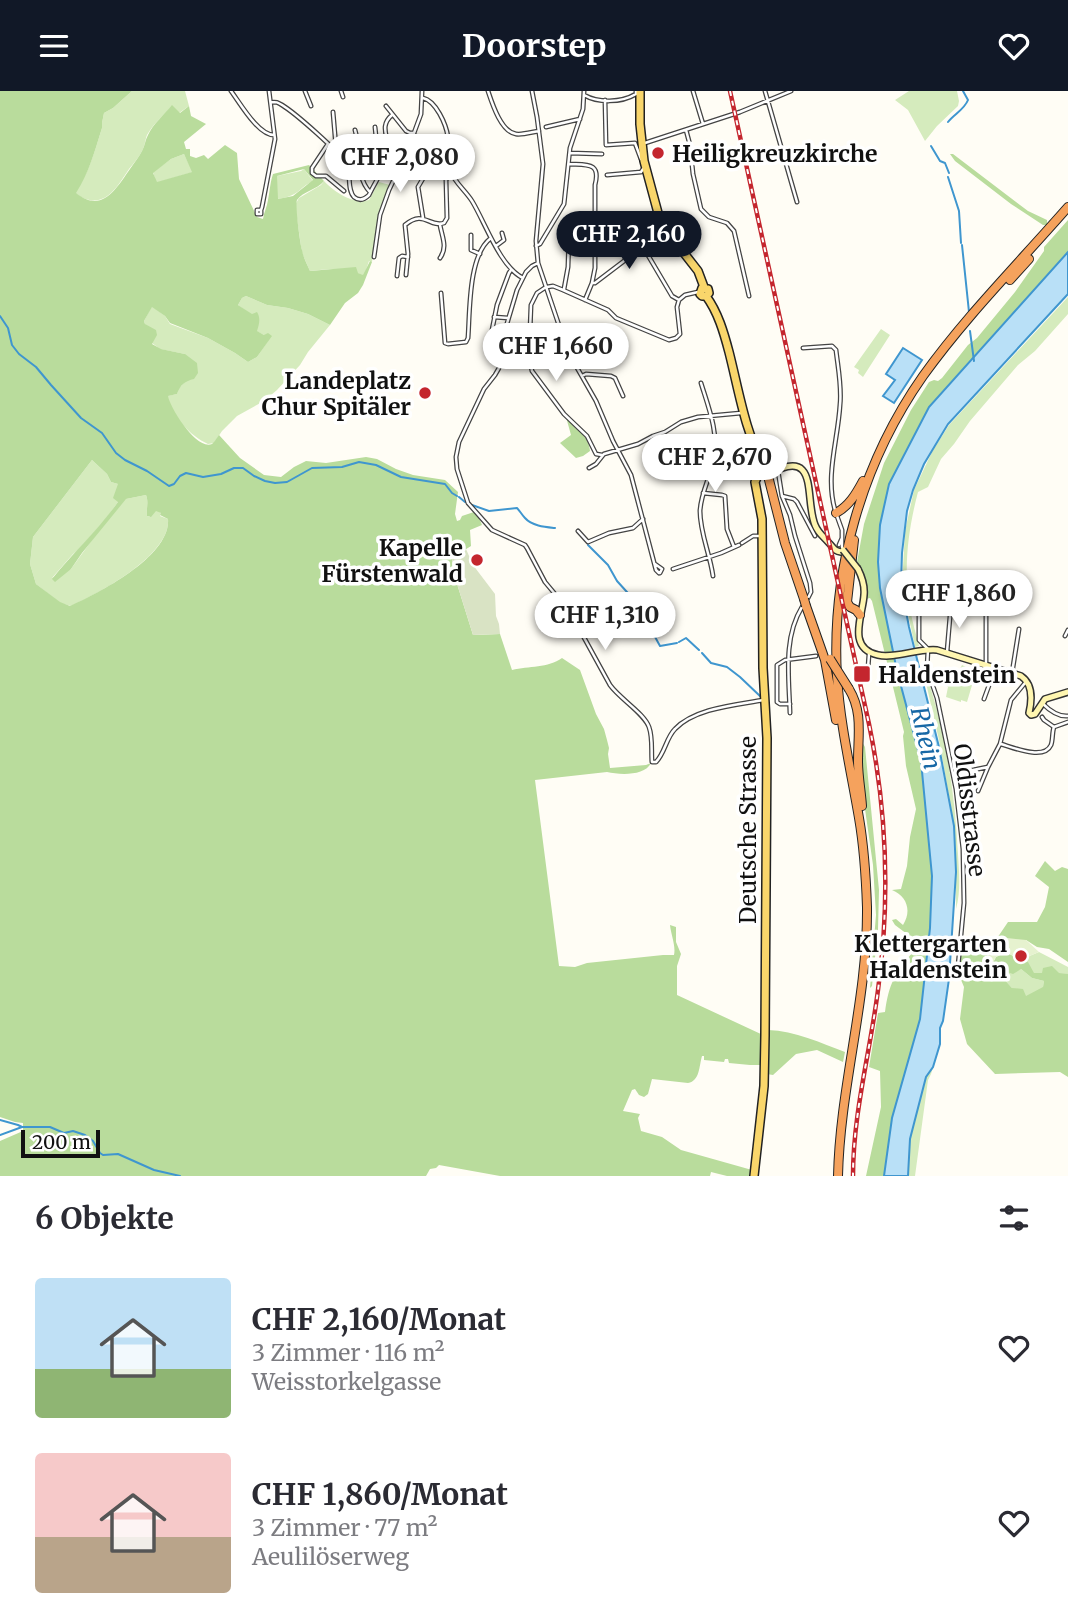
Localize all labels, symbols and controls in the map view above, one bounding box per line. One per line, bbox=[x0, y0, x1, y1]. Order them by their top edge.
text: Doorstep bbox=[462, 26, 606, 66]
icon: menu bbox=[35, 27, 73, 65]
icon: heart bbox=[995, 27, 1033, 65]
pin: CHF 2,080 bbox=[320, 134, 480, 194]
place label: Heiligkreuzkirche bbox=[672, 139, 878, 168]
text: CHF 2,080 bbox=[341, 142, 459, 171]
marker: Heiligkreuzkirche bbox=[650, 145, 666, 161]
pin: CHF 2,160 bbox=[549, 211, 709, 271]
text: CHF 2,160 bbox=[572, 219, 686, 248]
pin: CHF 1,660 bbox=[476, 323, 636, 383]
text: CHF 1,660 bbox=[499, 331, 613, 360]
place label: Landeplatz Chur Spitäler bbox=[262, 366, 411, 421]
marker: Landeplatz Chur Spitäler bbox=[417, 385, 433, 401]
pin: CHF 2,670 bbox=[635, 435, 795, 494]
text: CHF 2,670 bbox=[658, 442, 772, 471]
place label: Kapelle Fürstenwald bbox=[321, 533, 463, 588]
marker: Kapelle Fürstenwald bbox=[469, 552, 485, 568]
pin: CHF 1,860 bbox=[879, 571, 1039, 630]
text: CHF 1,860 bbox=[902, 578, 1016, 607]
pin: CHF 1,310 bbox=[525, 593, 685, 652]
text: CHF 1,310 bbox=[551, 600, 659, 629]
place label: Haldenstein bbox=[878, 660, 1016, 689]
marker: Haldenstein bbox=[852, 664, 872, 684]
water label: Rhein bbox=[904, 703, 948, 773]
street label: Deutsche Strasse bbox=[733, 736, 762, 924]
street label: Oldisstrasse bbox=[947, 742, 993, 878]
place label: Klettergarten Haldenstein bbox=[854, 929, 1007, 984]
marker: Klettergarten Haldenstein bbox=[1013, 948, 1029, 964]
scale bar bbox=[21, 1127, 100, 1159]
text: 200 m bbox=[32, 1130, 91, 1154]
text: 6 Objekte bbox=[35, 1199, 174, 1237]
icon: filters bbox=[995, 1199, 1033, 1237]
text: CHF 2,160/Monat bbox=[252, 1300, 506, 1338]
icon: home bbox=[91, 1306, 175, 1390]
icon: heart bbox=[995, 1329, 1033, 1367]
text: 3 Zimmer · 116 m² bbox=[252, 1338, 444, 1367]
text: Weisstorkelgasse bbox=[252, 1367, 441, 1396]
text: CHF 1,860/Monat bbox=[252, 1475, 508, 1513]
icon: home bbox=[91, 1481, 175, 1565]
icon: heart bbox=[995, 1504, 1033, 1542]
text: 3 Zimmer · 77 m² bbox=[252, 1513, 437, 1542]
text: Aeulilöserweg bbox=[252, 1542, 409, 1571]

